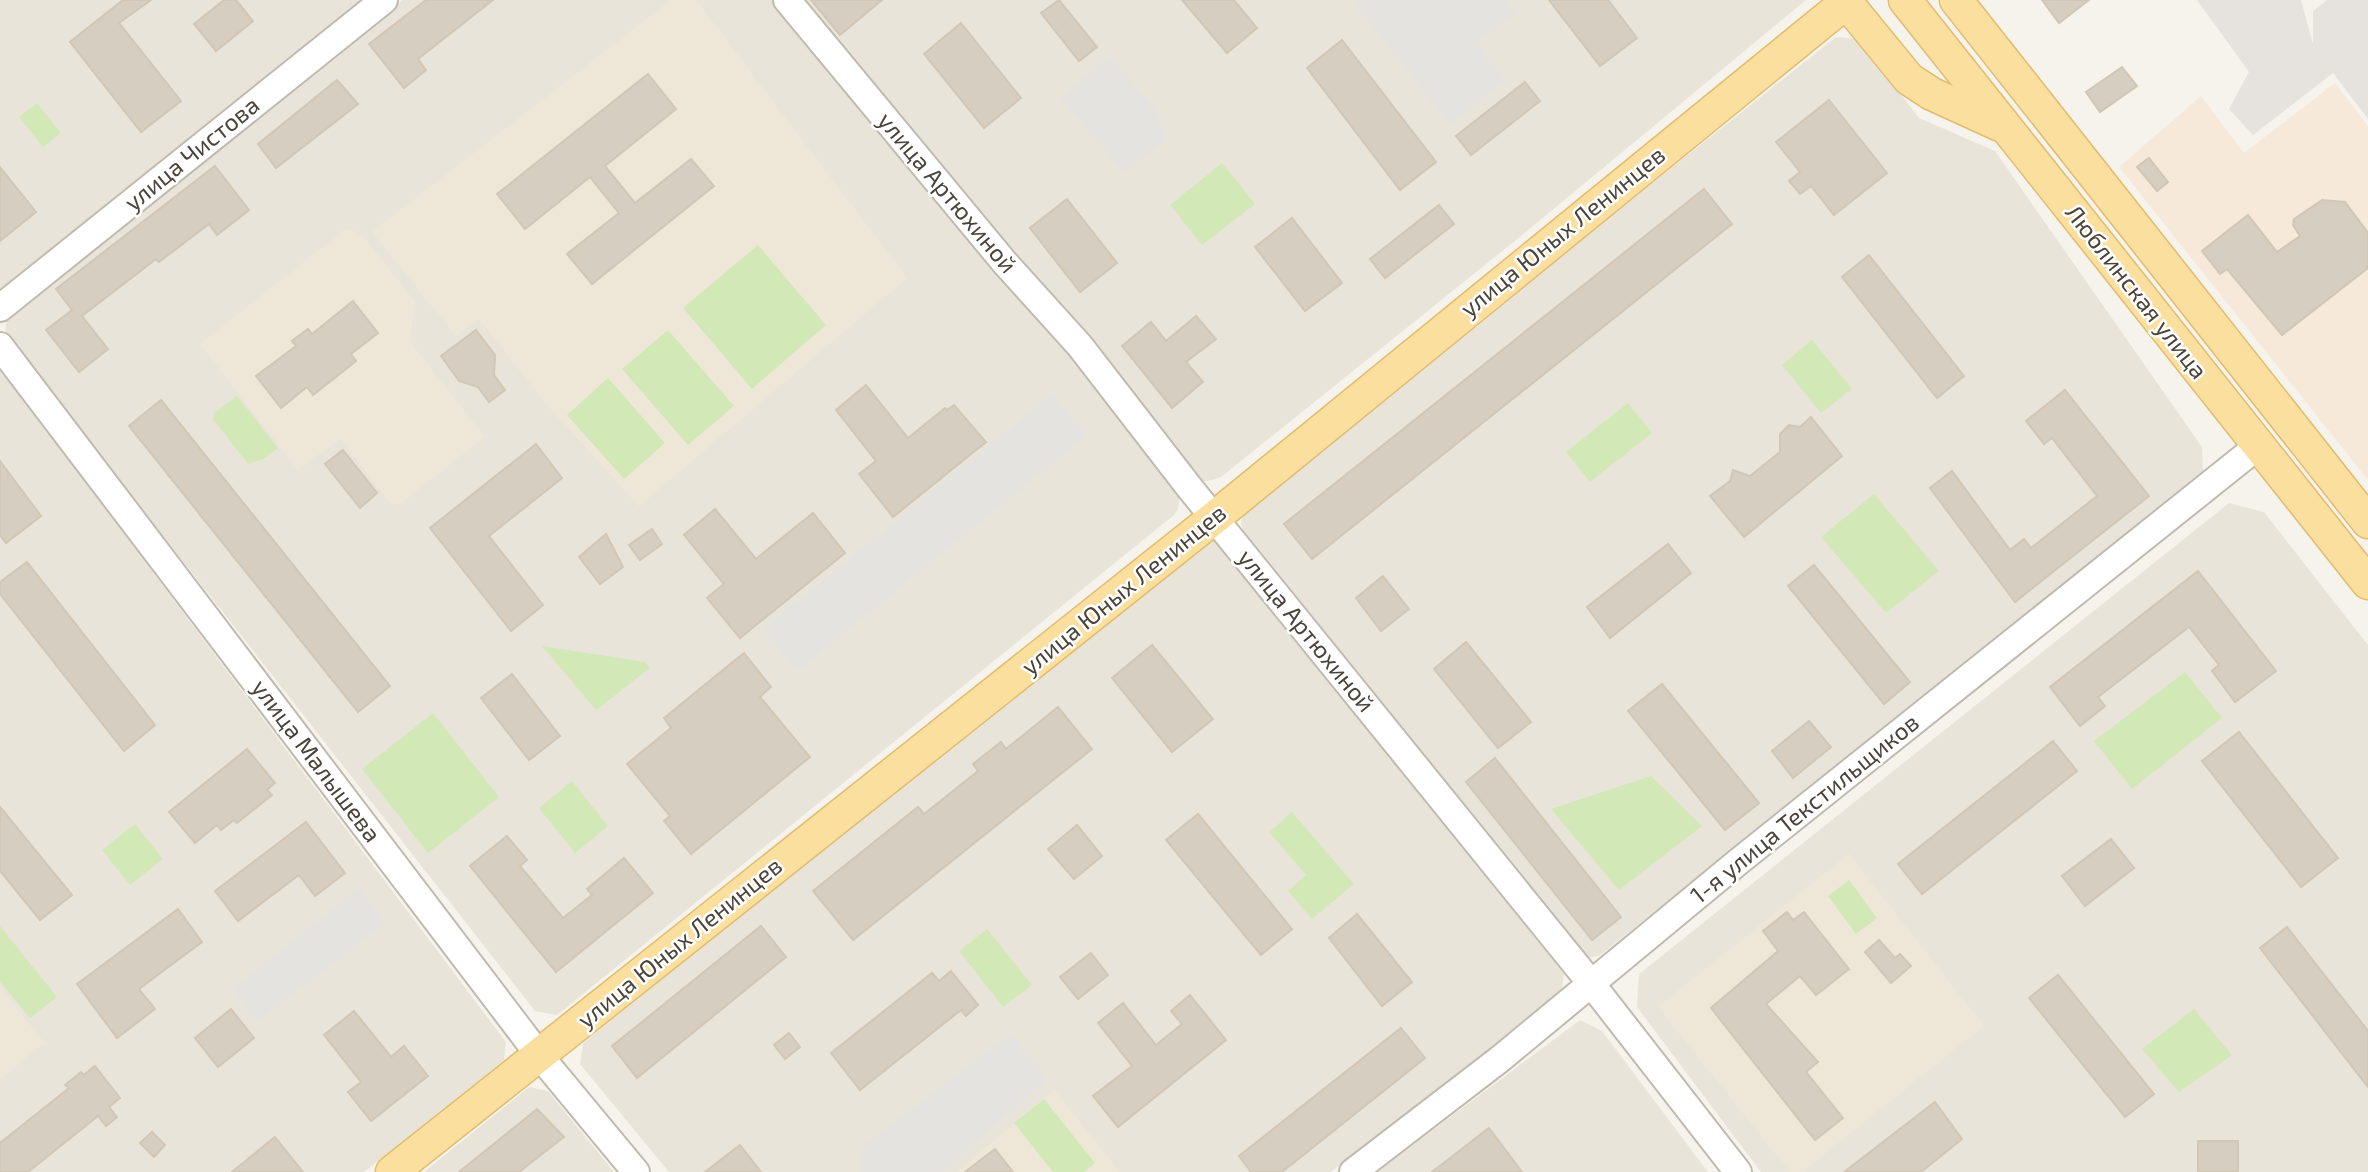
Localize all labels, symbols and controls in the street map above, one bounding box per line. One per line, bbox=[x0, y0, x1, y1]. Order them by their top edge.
street label: улица Чистова bbox=[118, 90, 265, 217]
street label: улица Артюхиной bbox=[872, 106, 1024, 279]
street label: улица Юных Ленинцев bbox=[1454, 139, 1671, 323]
street label: Люблинская улица bbox=[2059, 198, 2214, 385]
street label: улица Юных Ленинцев bbox=[1015, 497, 1232, 681]
street label: улица Артюхиной bbox=[1232, 543, 1382, 718]
street label: улица Малышева bbox=[246, 673, 388, 848]
street label: 1-я улица Текстильщиков bbox=[1684, 707, 1925, 910]
street label: улица Юных Ленинцев bbox=[571, 850, 788, 1034]

